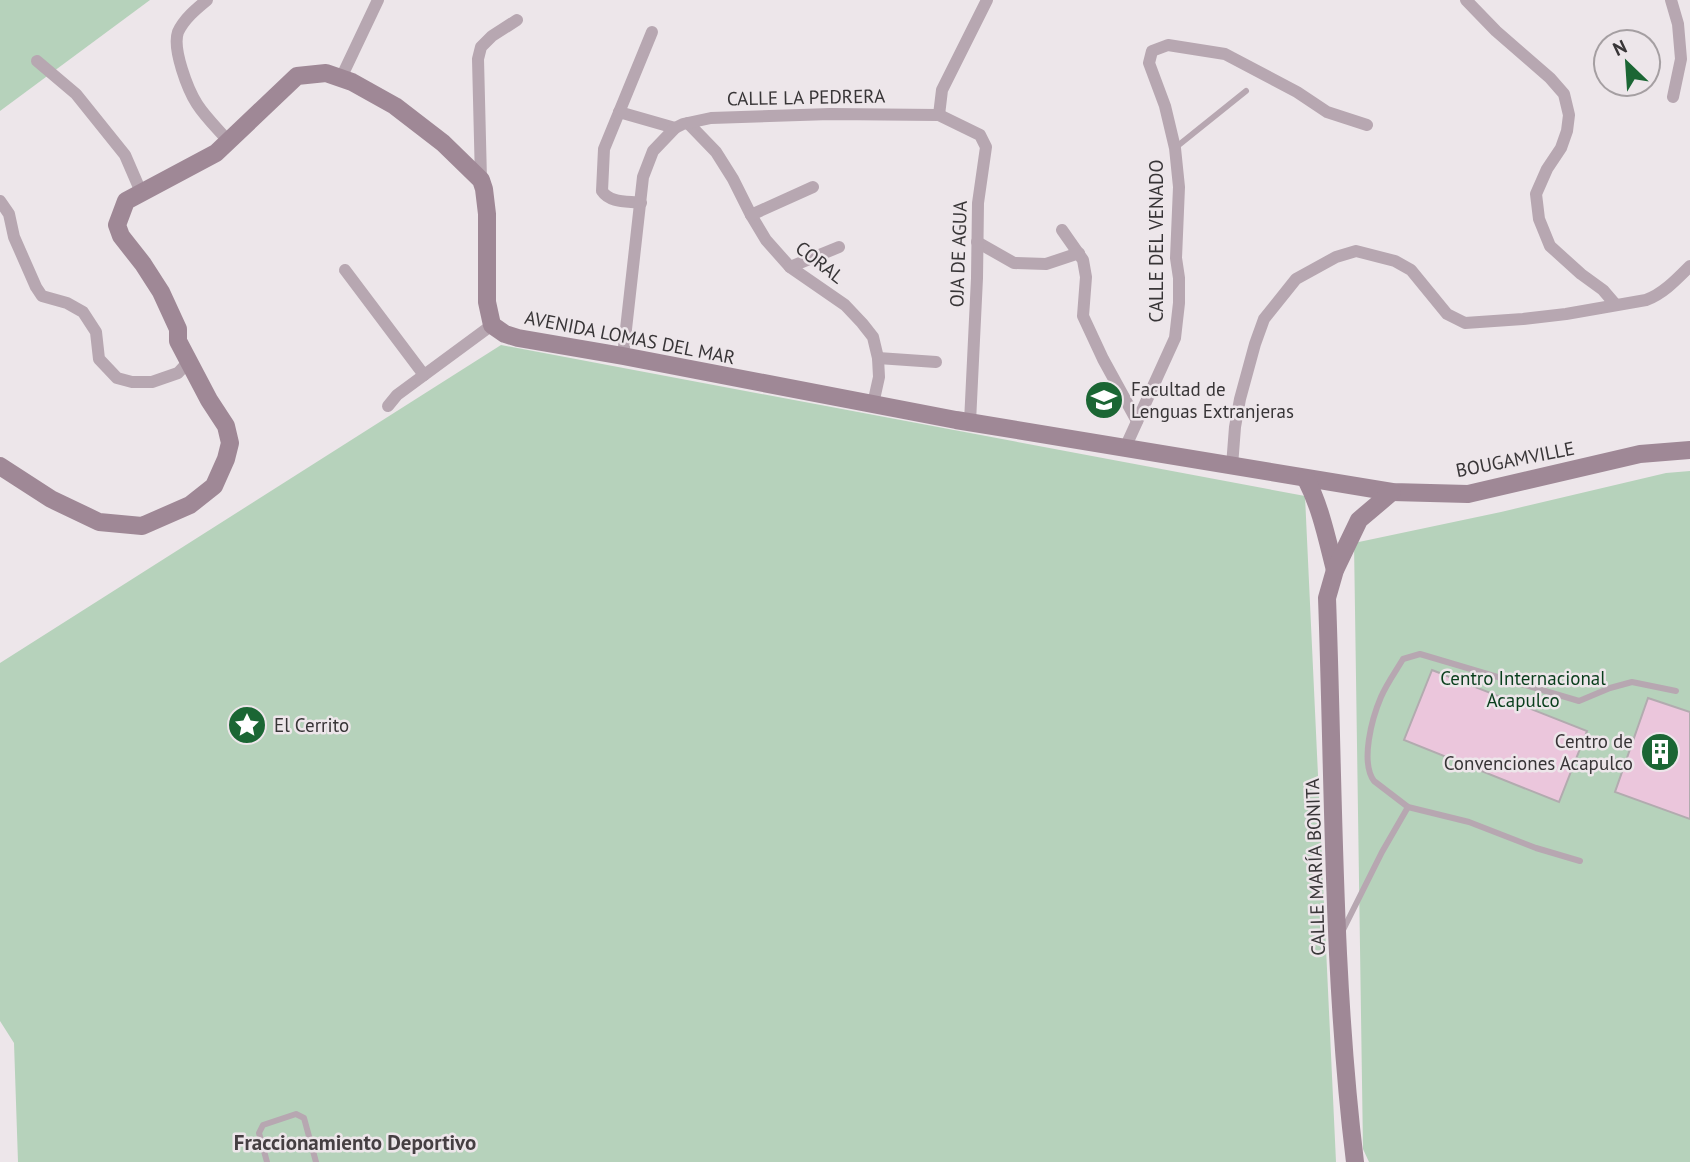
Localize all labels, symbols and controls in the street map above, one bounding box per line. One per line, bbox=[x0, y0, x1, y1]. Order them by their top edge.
north arrow bbox=[1592, 28, 1662, 98]
text: N bbox=[1609, 34, 1631, 61]
street label: CALLE LA PEDRERA bbox=[727, 84, 885, 110]
street label: CALLE DEL VENADO bbox=[1144, 160, 1168, 322]
street label: OJA DE AGUA bbox=[944, 200, 972, 308]
street label: CORAL bbox=[791, 236, 849, 289]
street label: AVENIDA LOMAS DEL MAR bbox=[523, 305, 737, 369]
place label: Facultad de Lenguas Extranjeras bbox=[1131, 377, 1294, 423]
school or university icon: Facultad de Lenguas Extranjeras bbox=[1083, 379, 1125, 421]
street label: BOUGAMVILLE bbox=[1454, 436, 1576, 482]
park label: Centro Internacional Acapulco bbox=[1440, 666, 1606, 712]
place icon: El Cerrito bbox=[226, 704, 268, 746]
place label: El Cerrito bbox=[274, 713, 349, 737]
place label: Centro de Convenciones Acapulco bbox=[1444, 729, 1633, 775]
building icon: Centro de Convenciones Acapulco bbox=[1639, 731, 1681, 773]
street label: CALLE MARÍA BONITA bbox=[1300, 778, 1330, 956]
district label: Fraccionamiento Deportivo bbox=[234, 1129, 476, 1156]

